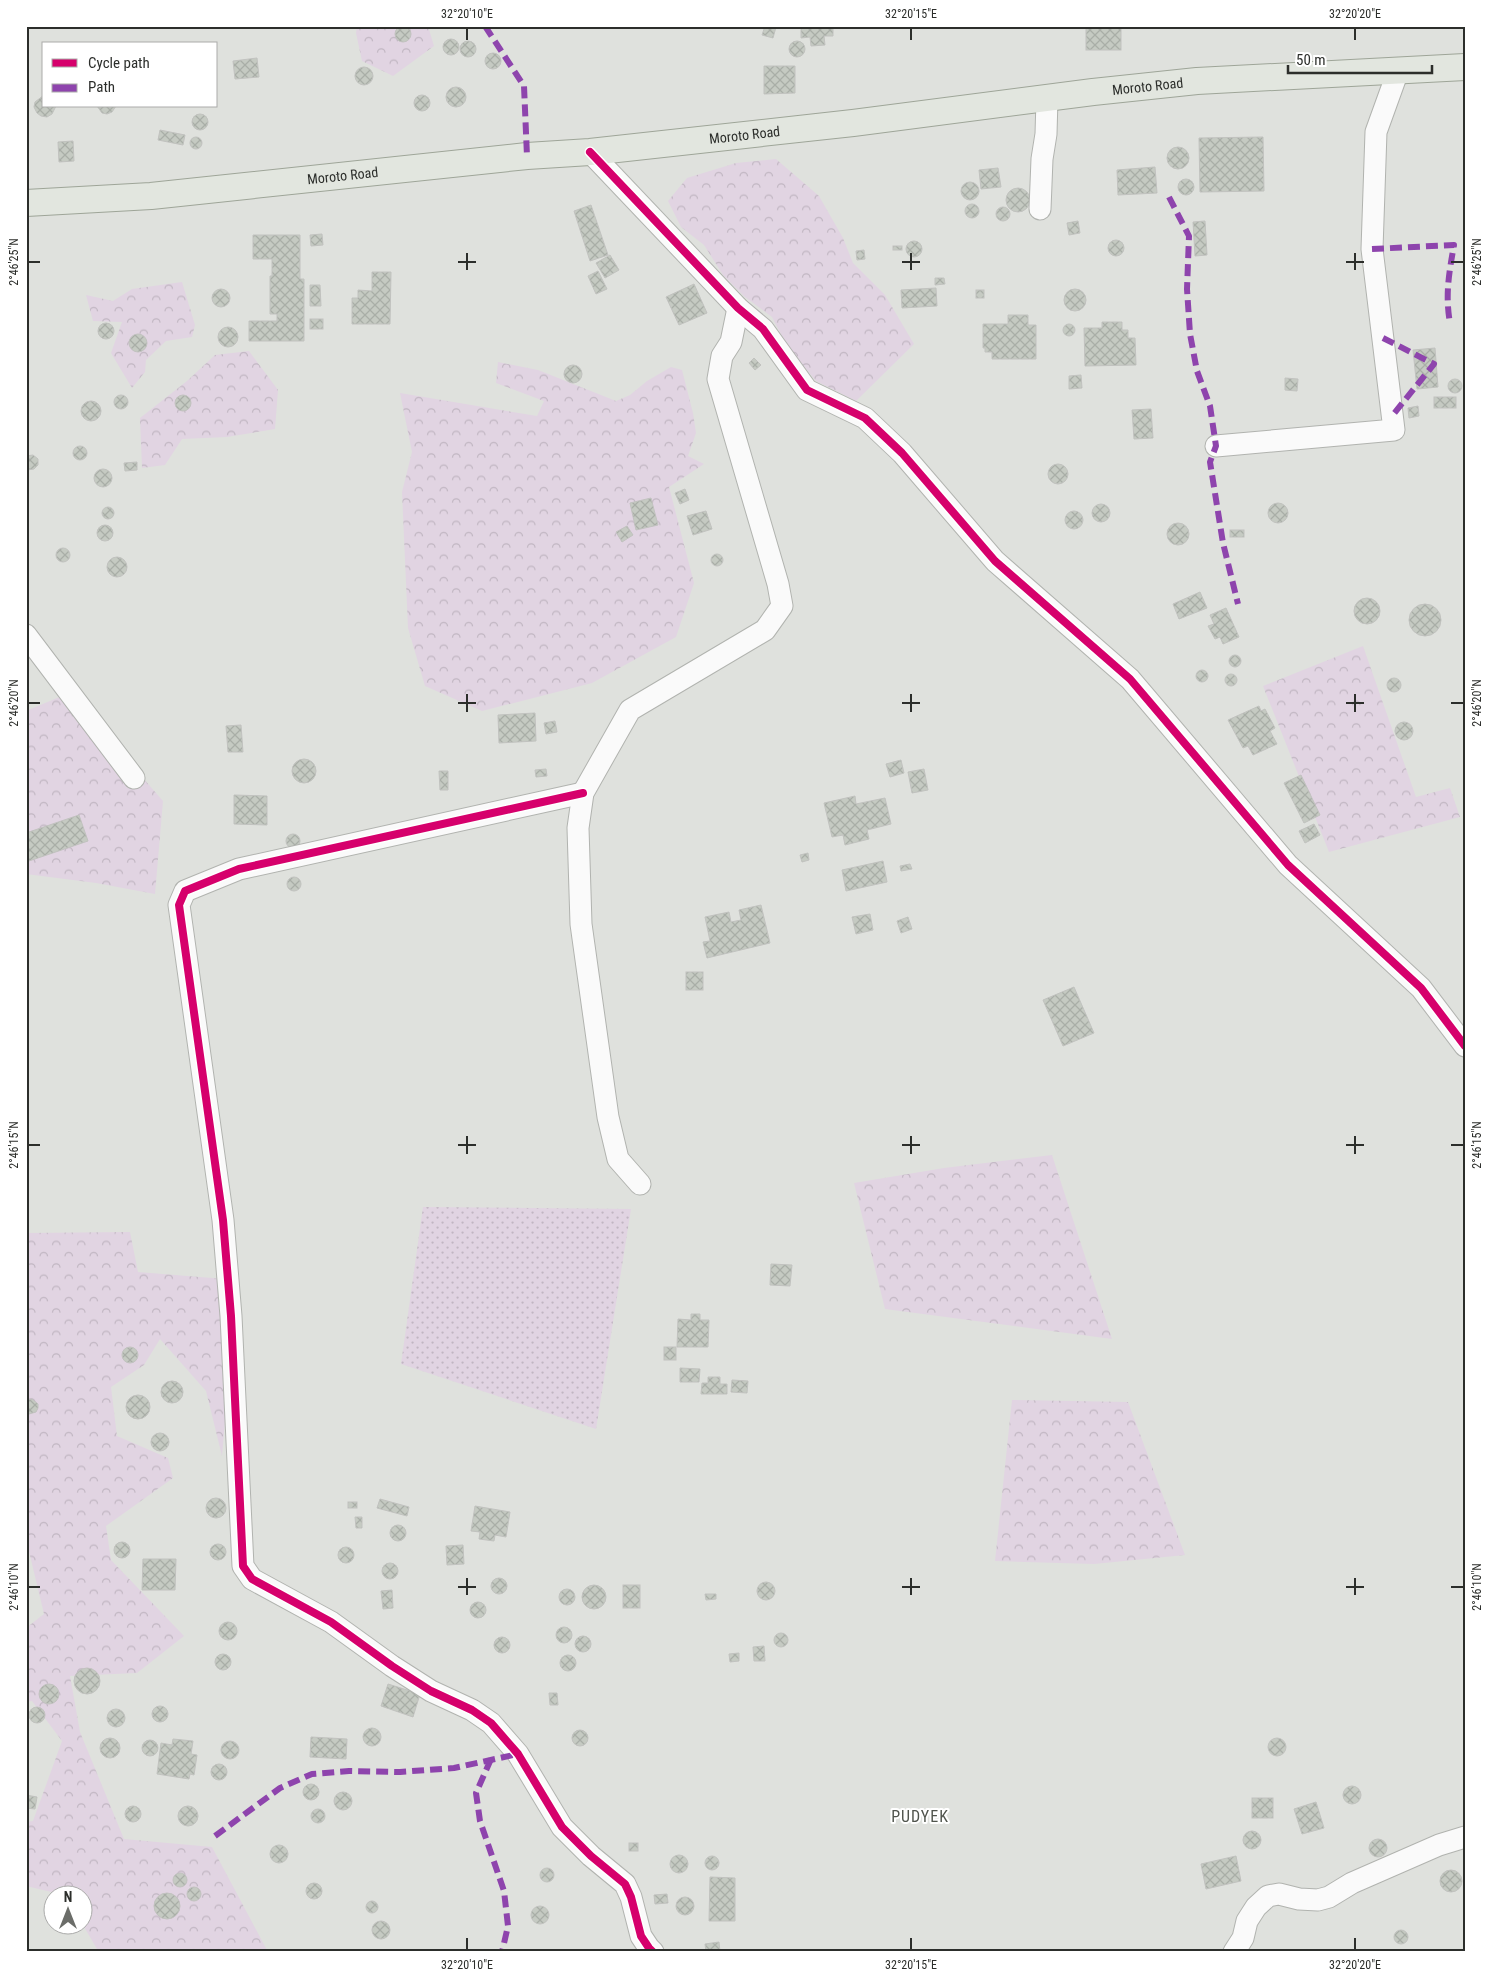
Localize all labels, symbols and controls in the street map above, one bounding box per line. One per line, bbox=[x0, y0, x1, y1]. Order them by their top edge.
text: 32°20'10"E bbox=[441, 7, 493, 21]
text: 32°20'15"E bbox=[885, 7, 937, 21]
text: 32°20'20"E bbox=[1329, 7, 1381, 21]
legend bbox=[42, 42, 218, 108]
scale bar bbox=[1288, 42, 1432, 74]
text: 50 m bbox=[1296, 51, 1326, 69]
text: Cycle path bbox=[88, 54, 150, 72]
street label: Moroto Road bbox=[1111, 75, 1184, 98]
text: Path bbox=[88, 78, 115, 96]
street label: Moroto Road bbox=[708, 123, 781, 147]
street label: Moroto Road bbox=[306, 164, 379, 187]
text: 2°46'25"N bbox=[7, 238, 21, 286]
text: 2°46'25"N bbox=[1470, 238, 1484, 286]
text: 2°46'20"N bbox=[7, 679, 21, 727]
text: 2°46'20"N bbox=[1470, 679, 1484, 727]
text: 2°46'15"N bbox=[7, 1121, 21, 1169]
text: 2°46'15"N bbox=[1470, 1121, 1484, 1169]
text: 2°46'10"N bbox=[7, 1563, 21, 1611]
text: 2°46'10"N bbox=[1470, 1563, 1484, 1611]
district label: PUDYEK bbox=[891, 1807, 949, 1826]
north arrow bbox=[42, 1886, 92, 1936]
text: N bbox=[64, 1889, 72, 1905]
text: 32°20'10"E bbox=[441, 1958, 493, 1972]
text: 32°20'15"E bbox=[885, 1958, 937, 1972]
text: 32°20'20"E bbox=[1329, 1958, 1381, 1972]

